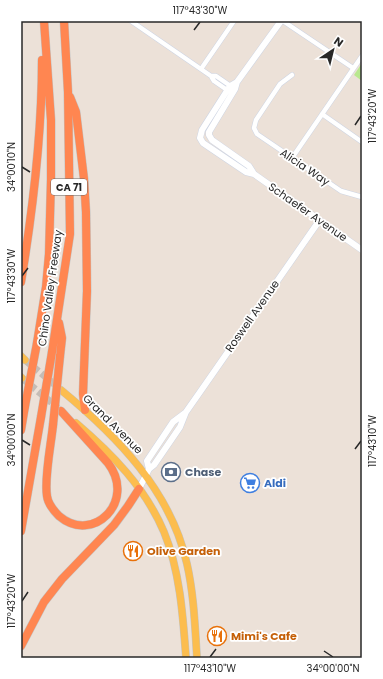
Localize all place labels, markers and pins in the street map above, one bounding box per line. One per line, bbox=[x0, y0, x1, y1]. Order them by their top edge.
bank icon: Chase bbox=[160, 461, 182, 483]
place label: Chase bbox=[185, 464, 221, 480]
supermarket icon: Aldi bbox=[239, 472, 261, 494]
place label: Aldi bbox=[264, 475, 286, 491]
restaurant icon: Olive Garden bbox=[122, 540, 144, 562]
place label: Olive Garden bbox=[147, 543, 220, 559]
restaurant icon: Mimi's Cafe bbox=[206, 625, 228, 647]
place label: Mimi's Cafe bbox=[231, 628, 297, 644]

